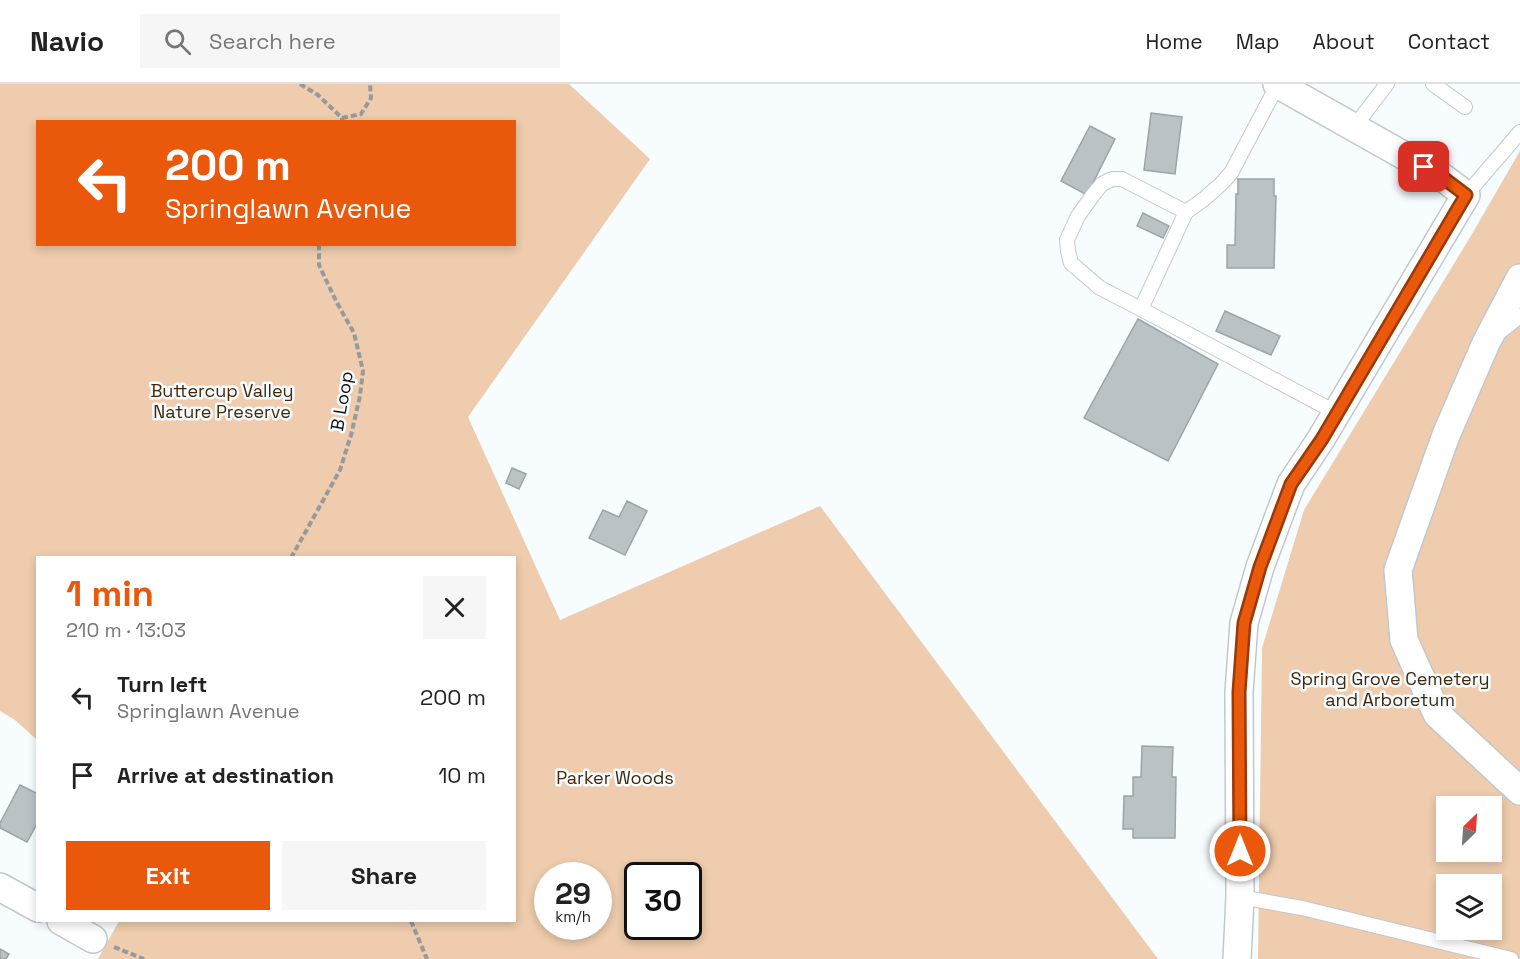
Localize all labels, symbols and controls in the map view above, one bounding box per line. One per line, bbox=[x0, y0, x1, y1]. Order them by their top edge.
search box bbox=[140, 14, 560, 68]
text: Navio bbox=[30, 23, 104, 59]
icon: search bbox=[161, 25, 194, 58]
text: Search here bbox=[209, 27, 336, 55]
text: Home bbox=[1145, 28, 1203, 55]
text: Map bbox=[1236, 28, 1280, 55]
text: About bbox=[1313, 28, 1375, 55]
text: Contact bbox=[1408, 28, 1490, 55]
text: 200 m bbox=[165, 139, 291, 192]
pin bbox=[1398, 141, 1449, 192]
icon: left bbox=[66, 144, 144, 222]
icon: arrive bbox=[1407, 150, 1440, 183]
text: Springlawn Avenue bbox=[165, 191, 412, 226]
street label: B Loop bbox=[325, 369, 358, 433]
park label: Buttercup Valley Nature Preserve bbox=[150, 379, 294, 423]
text: 1 min bbox=[66, 571, 154, 617]
button: close bbox=[423, 576, 486, 639]
text: 210 m · 13:03 bbox=[66, 617, 186, 643]
park label: Spring Grove Cemetery and Arboretum bbox=[1290, 667, 1490, 711]
text: Turn left bbox=[117, 670, 207, 698]
icon: left bbox=[66, 681, 99, 714]
text: 200 m bbox=[420, 683, 486, 711]
text: Springlawn Avenue bbox=[117, 698, 300, 724]
icon: arrive bbox=[66, 759, 99, 792]
text: Arrive at destination bbox=[117, 761, 334, 789]
text: 10 m bbox=[438, 761, 486, 789]
park label: Parker Woods bbox=[556, 766, 674, 789]
north arrow bbox=[1436, 796, 1502, 862]
map controls bbox=[1436, 796, 1502, 940]
position arrow bbox=[1208, 819, 1272, 883]
button: Exit bbox=[66, 841, 270, 910]
button: Share bbox=[282, 841, 486, 910]
speed limit sign: 30 bbox=[624, 862, 702, 940]
text: 29 bbox=[555, 874, 591, 913]
button: layers bbox=[1436, 874, 1502, 940]
text: km/h bbox=[555, 907, 591, 926]

